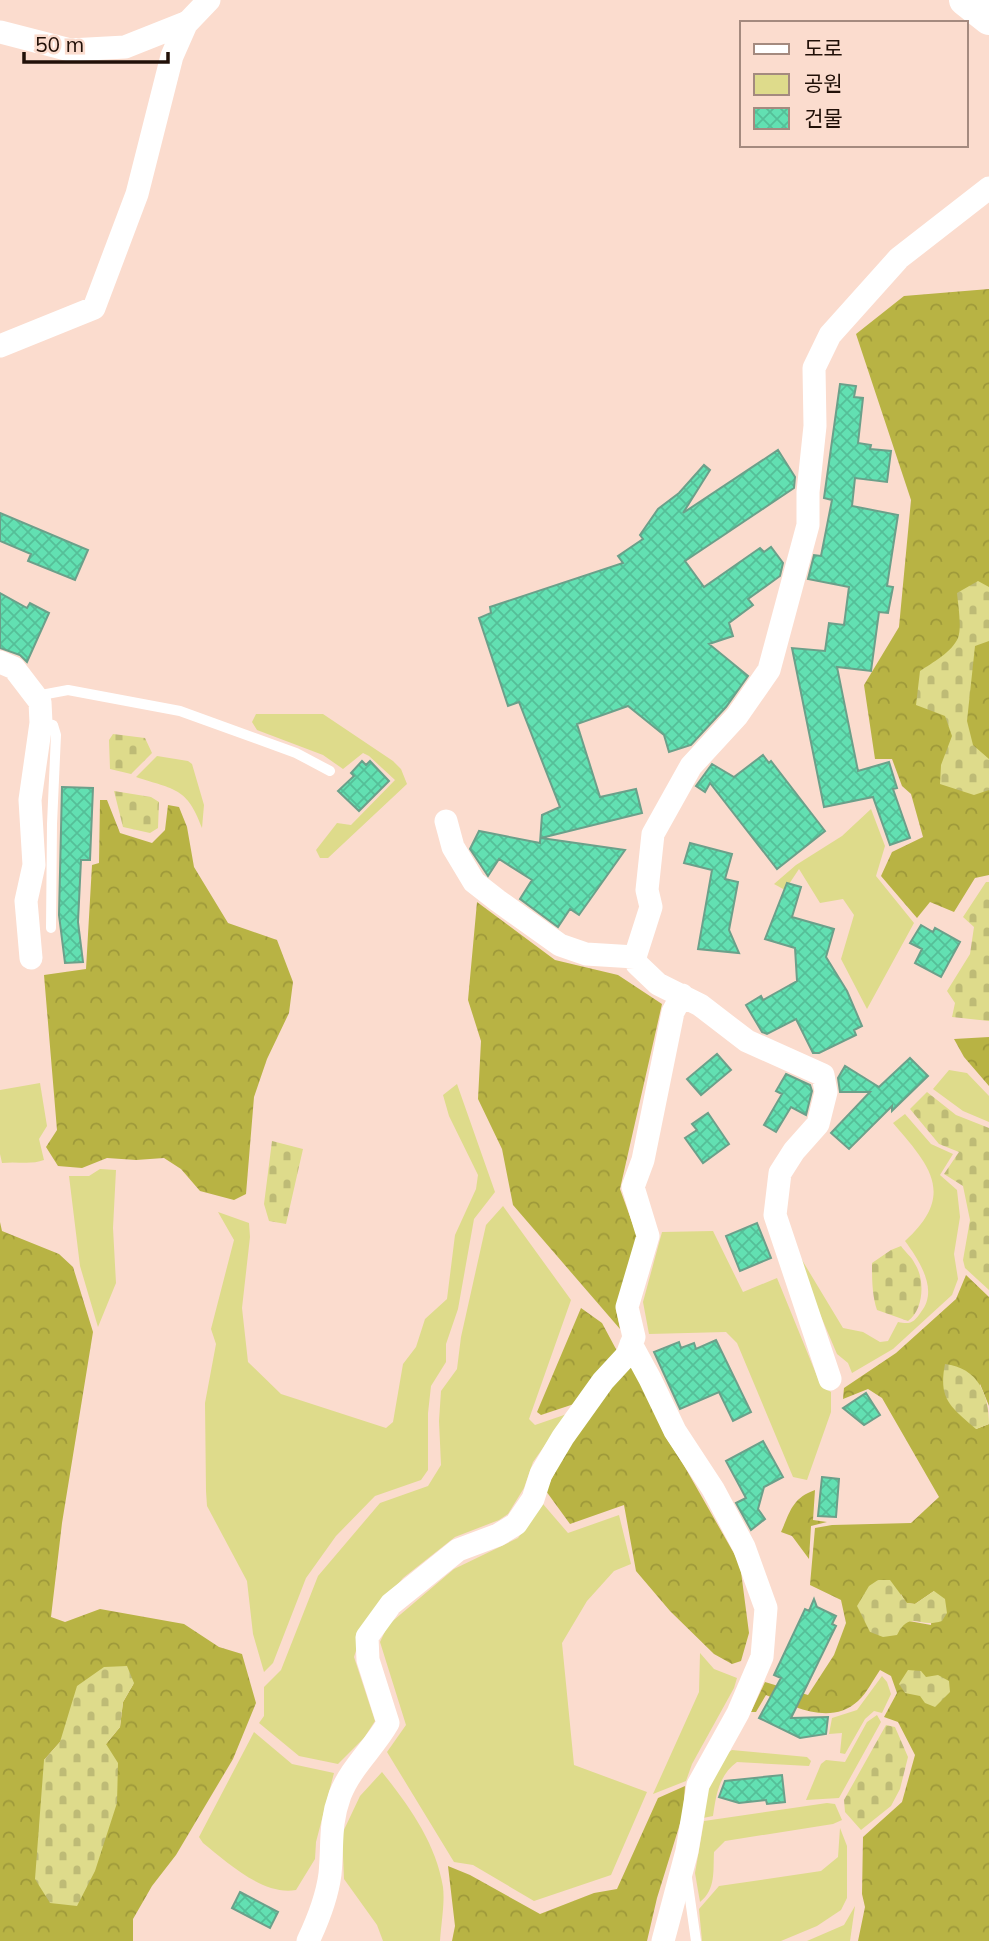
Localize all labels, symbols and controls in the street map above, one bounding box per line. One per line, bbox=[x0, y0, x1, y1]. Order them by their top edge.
scale bar bbox=[24, 21, 168, 65]
legend bbox=[740, 21, 968, 147]
text: 50 m bbox=[35, 31, 84, 57]
text: 도로 bbox=[804, 35, 843, 61]
text: 공원 bbox=[804, 70, 843, 96]
text: 건물 bbox=[804, 105, 843, 131]

